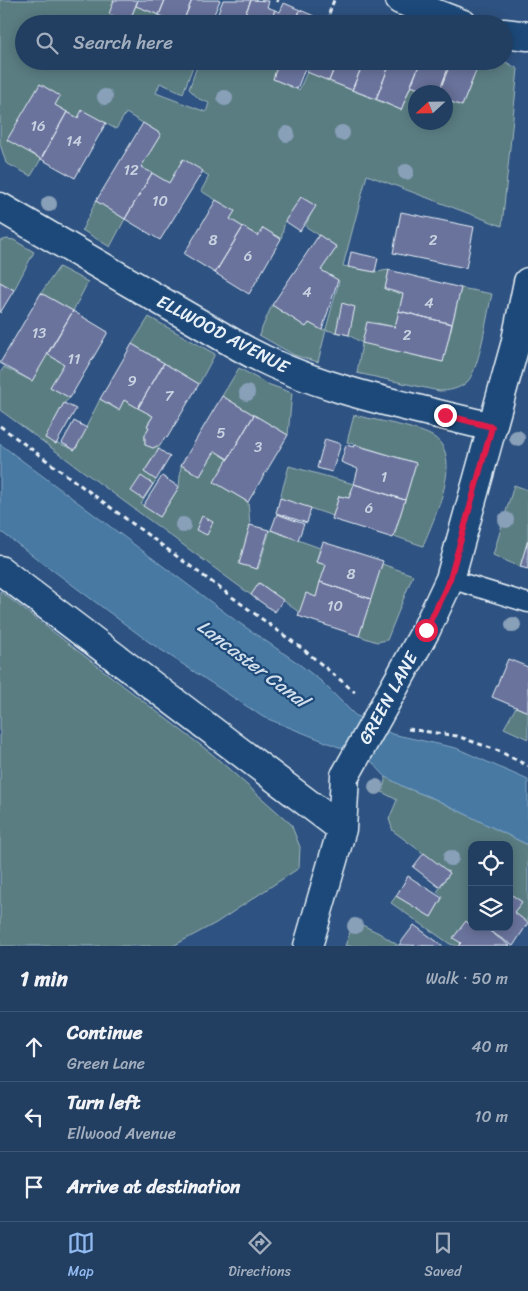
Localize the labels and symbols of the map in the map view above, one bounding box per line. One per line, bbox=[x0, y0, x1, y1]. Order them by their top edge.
north arrow bbox=[408, 85, 453, 130]
house number: 16 bbox=[31, 113, 45, 139]
house number: 14 bbox=[66, 128, 82, 154]
house number: 12 bbox=[123, 157, 139, 183]
house number: 10 bbox=[152, 188, 168, 214]
house number: 8 bbox=[208, 227, 218, 253]
house number: 2 bbox=[429, 227, 438, 253]
house number: 6 bbox=[244, 243, 252, 269]
house number: 4 bbox=[302, 279, 312, 305]
street label: ELLWOOD AVENUE bbox=[151, 286, 296, 383]
house number: 4 bbox=[424, 290, 434, 316]
house number: 13 bbox=[32, 320, 46, 346]
house number: 2 bbox=[403, 322, 412, 348]
house number: 11 bbox=[68, 346, 80, 372]
house number: 9 bbox=[127, 368, 137, 394]
house number: 7 bbox=[165, 383, 175, 409]
route end bbox=[434, 404, 457, 427]
house number: 5 bbox=[216, 420, 226, 446]
house number: 3 bbox=[254, 434, 262, 460]
house number: 1 bbox=[381, 464, 387, 490]
house number: 6 bbox=[365, 495, 373, 521]
house number: 8 bbox=[346, 561, 356, 587]
house number: 10 bbox=[327, 593, 343, 619]
water label: Lancaster Canal bbox=[190, 610, 319, 719]
route start bbox=[415, 619, 438, 642]
street label: GREEN LANE bbox=[349, 645, 427, 750]

